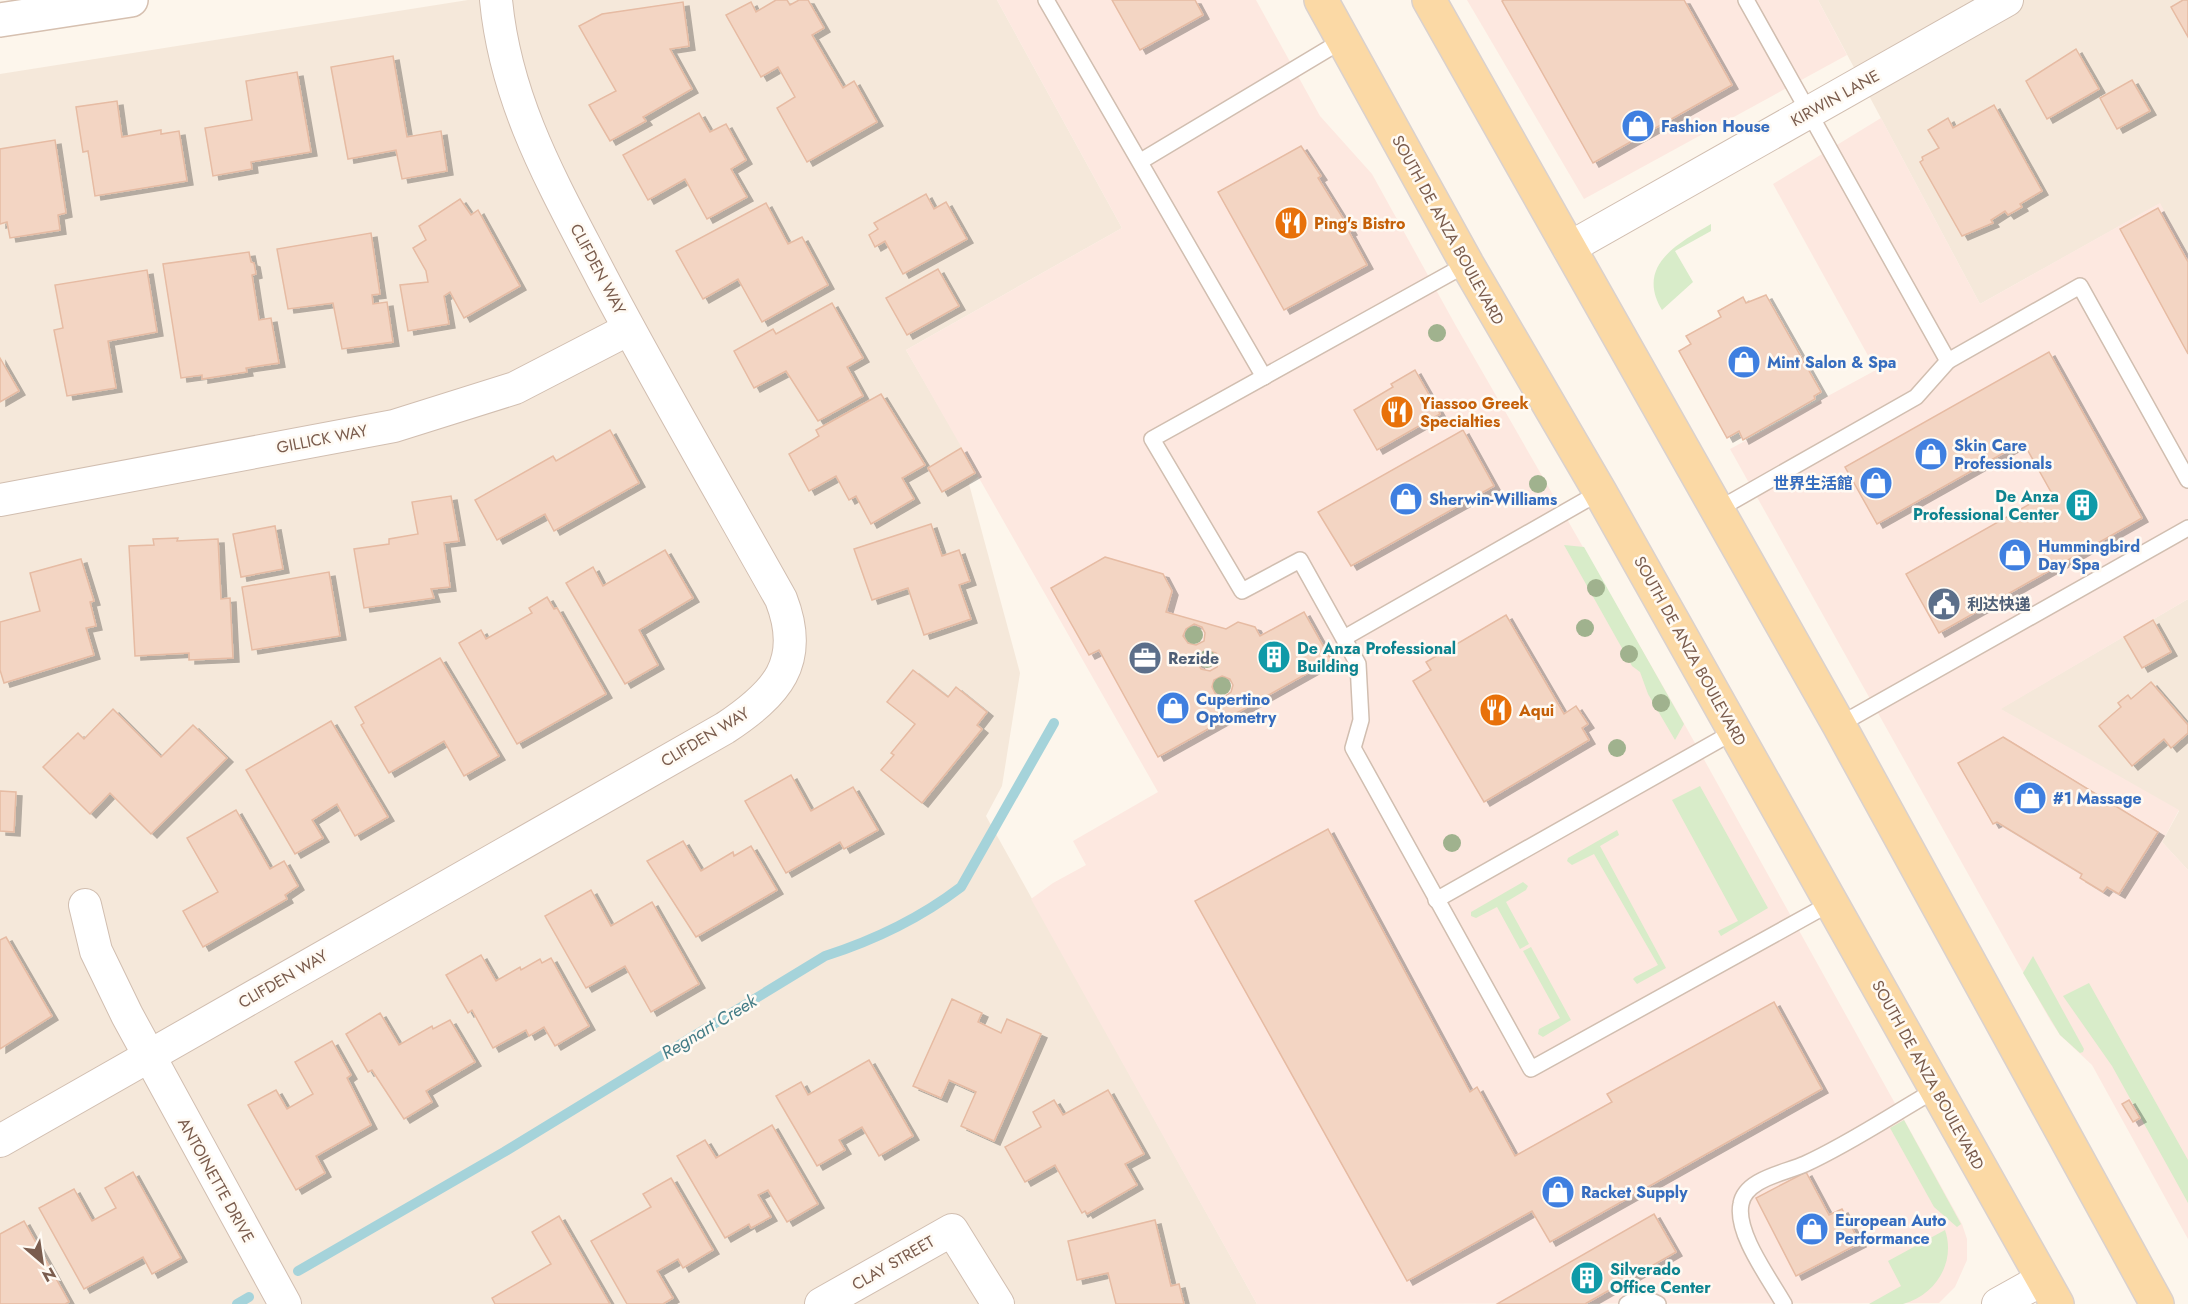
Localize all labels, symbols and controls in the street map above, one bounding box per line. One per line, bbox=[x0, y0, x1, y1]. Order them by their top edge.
street label: KIRWIN LANE bbox=[1786, 64, 1884, 132]
shop icon: Fashion House bbox=[1620, 108, 1656, 144]
place label: Fashion House bbox=[1661, 115, 1770, 138]
street label: SOUTH DE ANZA BOULEVARD bbox=[1386, 131, 1510, 329]
restaurant icon: Ping's Bistro bbox=[1273, 205, 1309, 241]
place label: Ping's Bistro bbox=[1314, 212, 1405, 235]
street label: CLIFDEN WAY bbox=[564, 220, 632, 318]
shop icon: Mint Salon & Spa bbox=[1726, 344, 1762, 380]
place label: Mint Salon & Spa bbox=[1767, 351, 1896, 374]
place label: Yiassoo Greek Specialties bbox=[1419, 392, 1530, 433]
restaurant icon: Yiassoo Greek Specialties bbox=[1379, 394, 1415, 430]
street label: GILLICK WAY bbox=[275, 419, 369, 459]
place label: Skin Care Professionals bbox=[1954, 434, 2052, 475]
shop icon: Skin Care Professionals bbox=[1913, 436, 1949, 472]
shop icon: 世界生活館 bbox=[1858, 465, 1894, 501]
place label: 世界生活館 bbox=[1773, 472, 1853, 495]
shop icon: Sherwin-Williams bbox=[1388, 481, 1424, 517]
place label: De Anza Professional Center bbox=[1913, 485, 2059, 526]
building icon: De Anza Professional Center bbox=[2064, 487, 2100, 523]
place label: Sherwin-Williams bbox=[1429, 488, 1557, 511]
place label: Hummingbird Day Spa bbox=[2038, 535, 2140, 576]
shop icon: Hummingbird Day Spa bbox=[1997, 537, 2033, 573]
street label: SOUTH DE ANZA BOULEVARD bbox=[1628, 552, 1752, 750]
public building icon: 利达快递 bbox=[1926, 586, 1962, 622]
place label: 利达快递 bbox=[1967, 593, 2031, 616]
place label: De Anza Professional Building bbox=[1297, 637, 1456, 678]
building icon: De Anza Professional Building bbox=[1256, 639, 1292, 675]
office icon: Rezide bbox=[1127, 640, 1163, 676]
place label: Rezide bbox=[1168, 647, 1219, 670]
place label: Cupertino Optometry bbox=[1196, 688, 1277, 729]
shop icon: Cupertino Optometry bbox=[1155, 690, 1191, 726]
restaurant icon: Aqui bbox=[1478, 692, 1514, 728]
place label: Aqui bbox=[1518, 699, 1554, 722]
street label: CLIFDEN WAY bbox=[656, 701, 754, 773]
shop icon: #1 Massage bbox=[2012, 780, 2048, 816]
place label: #1 Massage bbox=[2053, 787, 2142, 810]
street label: CLIFDEN WAY bbox=[234, 944, 332, 1014]
street label: SOUTH DE ANZA BOULEVARD bbox=[1866, 976, 1990, 1174]
water label: Regnart Creek bbox=[657, 988, 763, 1066]
street label: ANTOINETTE DRIVE bbox=[172, 1113, 260, 1247]
shop icon: Racket Supply bbox=[1540, 1174, 1576, 1210]
place label: Racket Supply bbox=[1581, 1181, 1688, 1204]
place label: European Auto Performance bbox=[1835, 1209, 1946, 1250]
shop icon: European Auto Performance bbox=[1794, 1211, 1830, 1247]
street label: CLAY STREET bbox=[847, 1230, 939, 1296]
north arrow bbox=[12, 1232, 72, 1292]
place label: Silverado Office Center bbox=[1610, 1258, 1711, 1299]
building icon: Silverado Office Center bbox=[1569, 1260, 1605, 1296]
text: N bbox=[38, 1262, 60, 1288]

